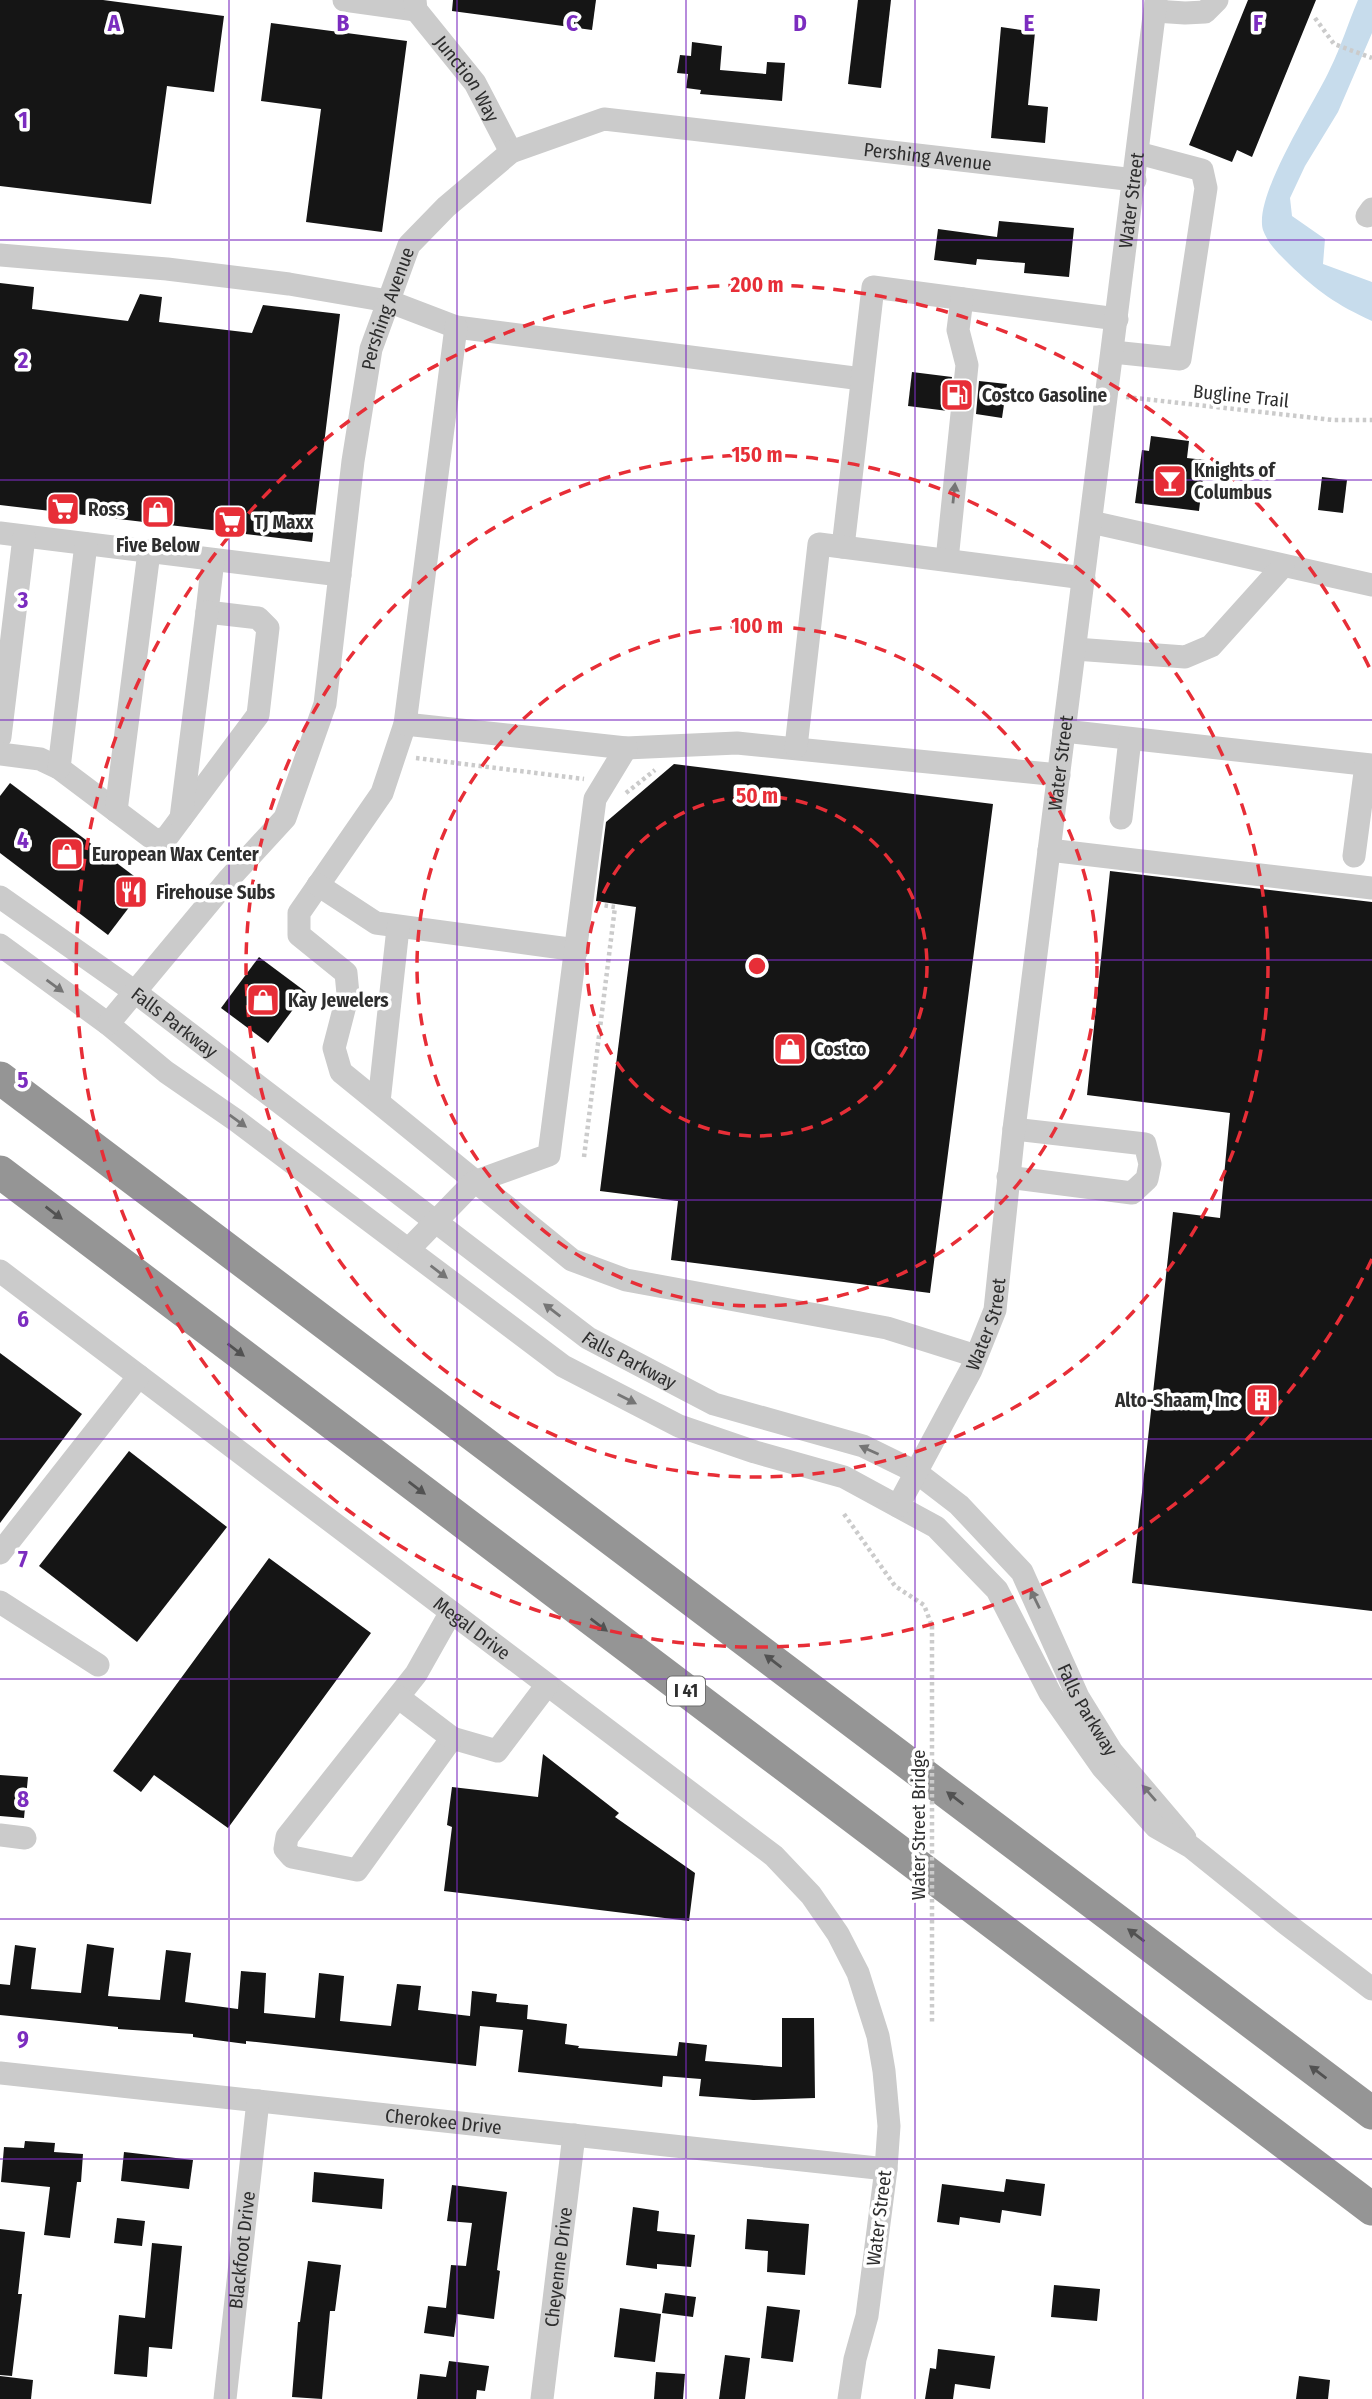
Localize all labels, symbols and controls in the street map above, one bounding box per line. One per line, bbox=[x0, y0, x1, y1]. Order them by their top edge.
text: A bbox=[107, 9, 121, 37]
text: B bbox=[337, 9, 350, 37]
text: C bbox=[566, 9, 578, 37]
text: D bbox=[793, 9, 807, 37]
text: E bbox=[1024, 9, 1035, 37]
text: F bbox=[1253, 9, 1263, 37]
street label: Junction Way bbox=[430, 31, 505, 126]
text: 1 bbox=[18, 106, 28, 134]
street label: Pershing Avenue bbox=[863, 137, 993, 175]
street label: Water Street bbox=[1113, 150, 1148, 249]
street label: Pershing Avenue bbox=[356, 244, 419, 371]
text: 200 m bbox=[729, 272, 784, 298]
text: 2 bbox=[17, 346, 29, 374]
fuel station icon: Costco Gasoline bbox=[938, 376, 976, 414]
street label: Bugline Trail bbox=[1192, 380, 1290, 412]
place label: Costco Gasoline bbox=[982, 384, 1107, 407]
text: 150 m bbox=[731, 442, 783, 468]
place label: Knights of Columbus bbox=[1194, 459, 1276, 504]
bar icon: Knights of Columbus bbox=[1151, 462, 1189, 500]
one-way arrow bbox=[949, 481, 960, 503]
supermarket icon: Ross bbox=[44, 490, 82, 528]
shop icon: Five Below bbox=[139, 493, 177, 531]
place label: Ross bbox=[88, 498, 126, 521]
supermarket icon: TJ Maxx bbox=[211, 503, 249, 541]
place label: TJ Maxx bbox=[254, 511, 314, 534]
place label: Five Below bbox=[116, 534, 200, 557]
text: 3 bbox=[17, 586, 29, 614]
text: 100 m bbox=[731, 613, 783, 639]
street label: Water Street bbox=[1043, 713, 1078, 812]
text: 50 m bbox=[736, 783, 778, 809]
text: 4 bbox=[17, 826, 29, 854]
shop icon: European Wax Center bbox=[48, 835, 86, 873]
place label: European Wax Center bbox=[92, 843, 260, 866]
restaurant icon: Firehouse Subs bbox=[112, 873, 150, 911]
place label: Firehouse Subs bbox=[156, 881, 276, 904]
centre of rings bbox=[745, 954, 769, 978]
one-way arrow bbox=[46, 978, 64, 992]
shop icon: Kay Jewelers bbox=[244, 981, 282, 1019]
street label: Falls Parkway bbox=[127, 982, 223, 1063]
place label: Kay Jewelers bbox=[288, 989, 389, 1012]
shop icon: Costco bbox=[771, 1030, 809, 1068]
place label: Costco bbox=[814, 1038, 866, 1061]
text: 5 bbox=[17, 1066, 29, 1094]
one-way arrow bbox=[228, 1114, 246, 1129]
one-way arrow bbox=[45, 1206, 63, 1221]
one-way arrow bbox=[430, 1265, 448, 1280]
street label: Water Street bbox=[961, 1276, 1010, 1374]
one-way arrow bbox=[543, 1303, 561, 1318]
text: 6 bbox=[17, 1305, 29, 1333]
street label: Falls Parkway bbox=[578, 1326, 681, 1394]
one-way arrow bbox=[227, 1343, 245, 1357]
building icon: Alto-Shaam, Inc bbox=[1243, 1381, 1281, 1419]
place label: Alto-Shaam, Inc bbox=[1114, 1389, 1239, 1412]
one-way arrow bbox=[617, 1394, 637, 1405]
one-way arrow bbox=[859, 1444, 879, 1456]
one-way arrow bbox=[408, 1480, 426, 1495]
text: 7 bbox=[18, 1545, 28, 1573]
one-way arrow bbox=[1029, 1588, 1040, 1609]
street label: Megal Drive bbox=[429, 1592, 515, 1664]
one-way arrow bbox=[590, 1617, 608, 1631]
one-way arrow bbox=[764, 1654, 782, 1668]
street label: Falls Parkway bbox=[1053, 1660, 1123, 1760]
road number: I 41 bbox=[667, 1676, 705, 1706]
street label: Water Street Bridge bbox=[907, 1750, 930, 1900]
text: 8 bbox=[17, 1785, 29, 1813]
one-way arrow bbox=[1141, 1785, 1157, 1802]
one-way arrow bbox=[946, 1790, 964, 1805]
one-way arrow bbox=[1128, 1927, 1146, 1942]
text: 9 bbox=[17, 2025, 29, 2053]
one-way arrow bbox=[1309, 2065, 1327, 2079]
street label: Cherokee Drive bbox=[384, 2103, 503, 2139]
street label: Water Street bbox=[862, 2168, 896, 2267]
street label: Blackfoot Drive bbox=[224, 2190, 259, 2310]
street label: Cheyenne Drive bbox=[539, 2206, 577, 2328]

